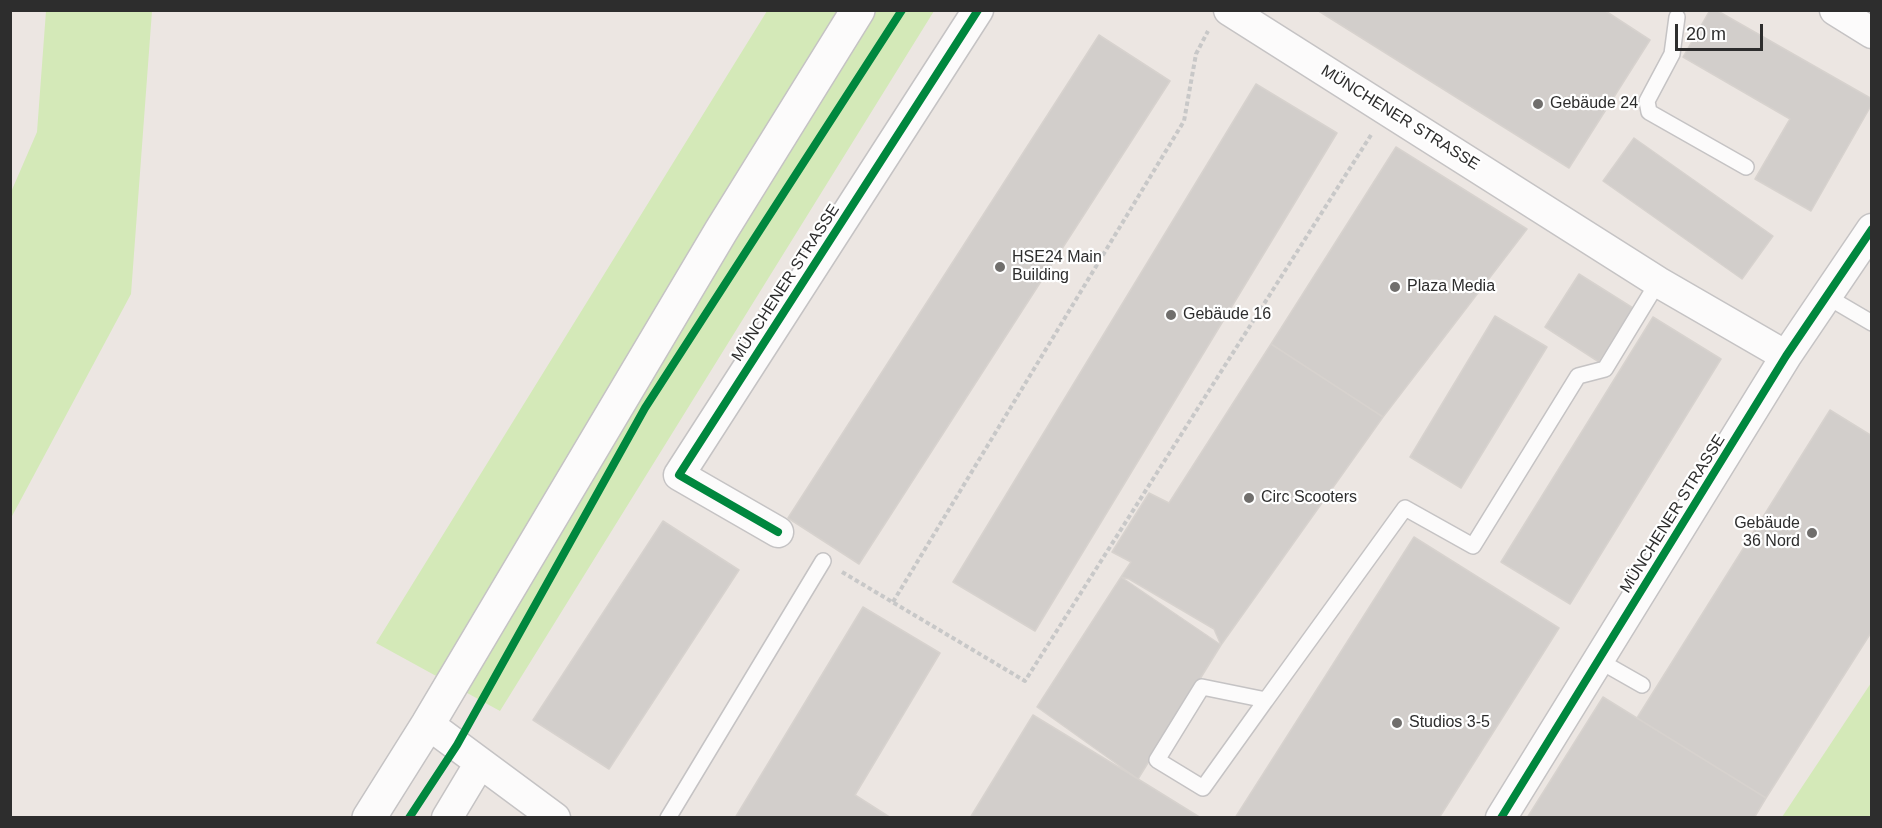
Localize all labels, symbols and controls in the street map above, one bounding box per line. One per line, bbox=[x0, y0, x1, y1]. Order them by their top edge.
scale bar bbox=[1678, 12, 1766, 50]
text: 20 m bbox=[1686, 24, 1726, 44]
street label: MÜNCHENER STRASSE bbox=[1317, 61, 1483, 175]
place label: Gebäude 24 bbox=[1550, 94, 1638, 114]
marker: Gebäude 24 bbox=[1531, 97, 1545, 111]
street label: MÜNCHENER STRASSE bbox=[728, 201, 844, 365]
place label: HSE24 Main Building bbox=[1012, 248, 1102, 286]
marker: HSE24 Main Building bbox=[993, 260, 1007, 274]
place label: Plaza Media bbox=[1407, 277, 1495, 297]
marker: Plaza Media bbox=[1388, 280, 1402, 294]
place label: Gebäude 16 bbox=[1183, 305, 1271, 325]
marker: Gebäude 16 bbox=[1164, 308, 1178, 322]
street label: MÜNCHENER STRASSE bbox=[1616, 431, 1730, 597]
place label: Circ Scooters bbox=[1261, 488, 1357, 508]
marker: Circ Scooters bbox=[1242, 491, 1256, 505]
place label: Gebäude 36 Nord bbox=[1734, 514, 1800, 552]
marker: Gebäude 36 Nord bbox=[1805, 526, 1819, 540]
place label: Studios 3-5 bbox=[1409, 713, 1490, 733]
marker: Studios 3-5 bbox=[1390, 716, 1404, 730]

